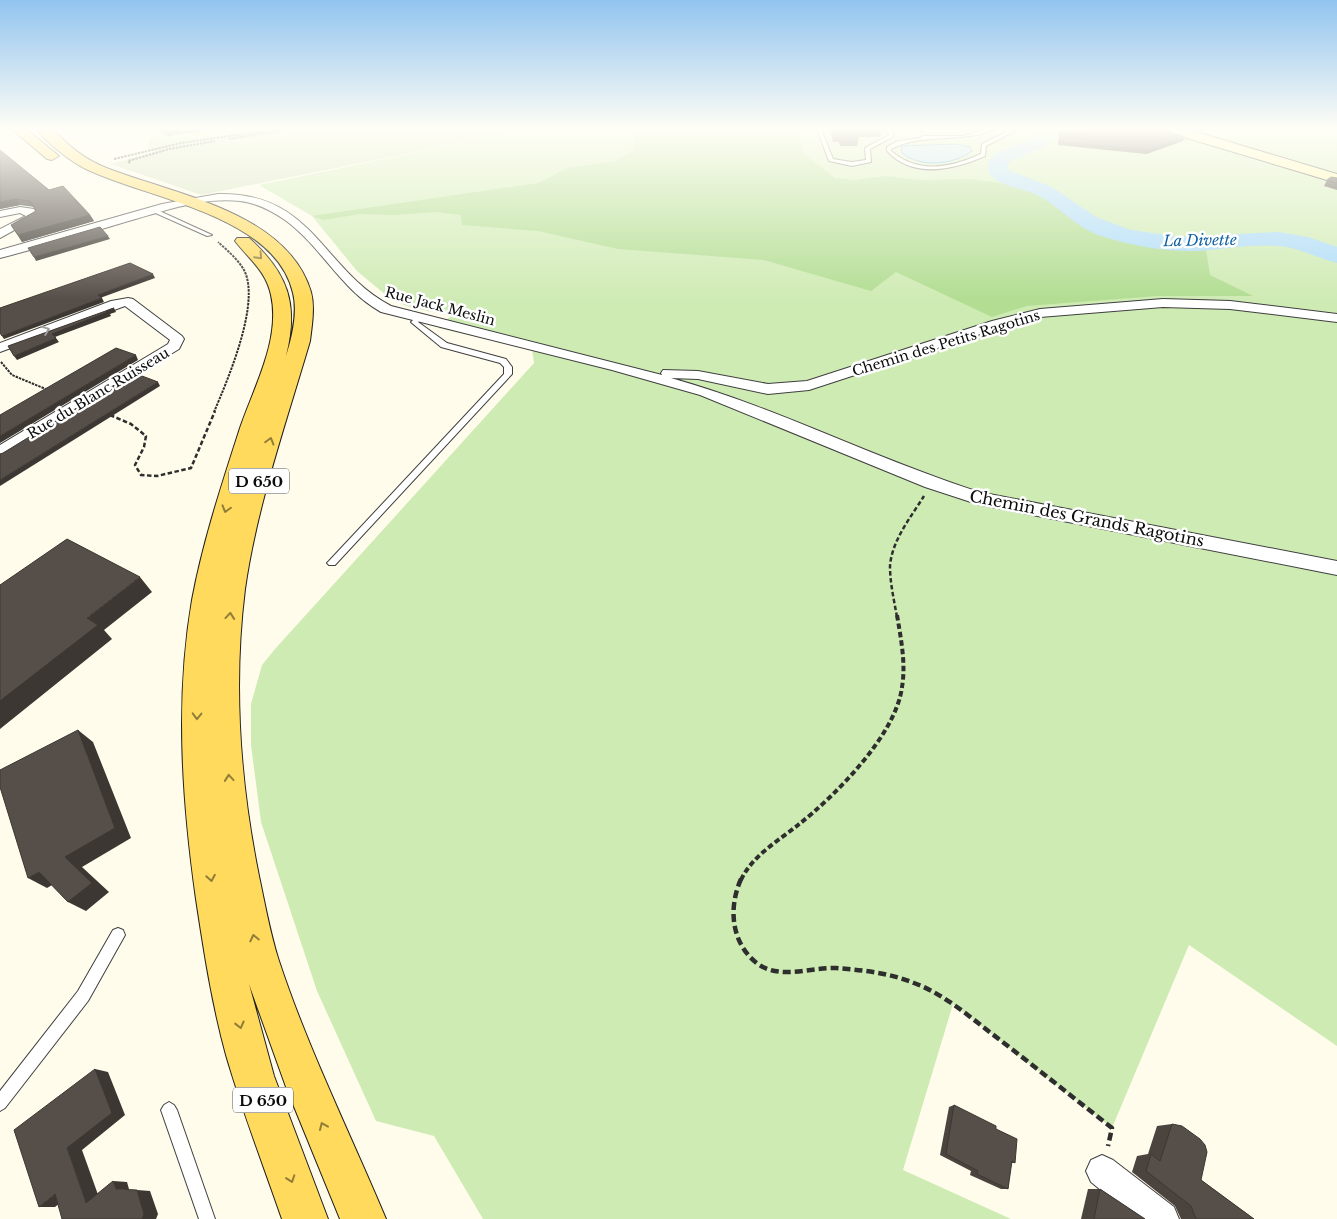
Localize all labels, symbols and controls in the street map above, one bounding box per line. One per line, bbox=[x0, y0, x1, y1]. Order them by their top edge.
water label: La Divette bbox=[1162, 230, 1237, 250]
one-way arrow bbox=[253, 251, 262, 260]
street label: Rue Jack Meslin bbox=[383, 283, 497, 329]
street label: Chemin des Petits Ragotins bbox=[850, 306, 1042, 380]
one-way arrow bbox=[41, 326, 49, 336]
street label: Rue du Blanc Ruisseau bbox=[24, 343, 173, 443]
one-way arrow bbox=[265, 437, 275, 446]
road number: D 650 bbox=[229, 468, 289, 494]
street label: Chemin des Grands Ragotins bbox=[968, 485, 1206, 551]
one-way arrow bbox=[222, 504, 232, 513]
one-way arrow bbox=[224, 612, 235, 620]
one-way arrow bbox=[192, 712, 203, 720]
one-way arrow bbox=[224, 774, 235, 782]
one-way arrow bbox=[205, 873, 215, 882]
one-way arrow bbox=[249, 934, 260, 943]
one-way arrow bbox=[234, 1021, 245, 1030]
road number: D 650 bbox=[233, 1088, 293, 1112]
one-way arrow bbox=[318, 1122, 329, 1131]
one-way arrow bbox=[285, 1175, 295, 1183]

